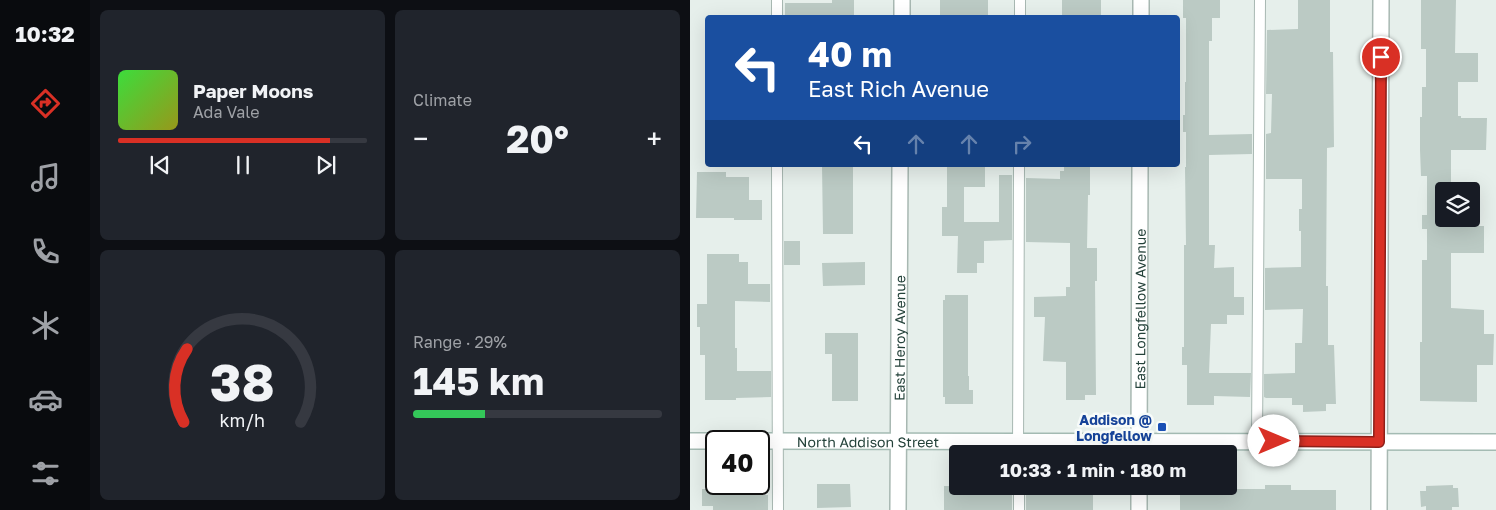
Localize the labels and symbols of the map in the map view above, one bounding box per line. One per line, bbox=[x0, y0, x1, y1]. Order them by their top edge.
pin bbox=[1360, 36, 1402, 78]
street label: East Longfellow Avenue bbox=[1131, 229, 1148, 389]
street label: East Heroy Avenue bbox=[890, 275, 908, 401]
place label: Addison @ Longfellow bbox=[1076, 411, 1152, 444]
position arrow bbox=[1247, 414, 1299, 466]
marker: Addison @ Longfellow bbox=[1156, 421, 1168, 433]
speed limit sign: 40 bbox=[705, 430, 770, 495]
street label: North Addison Street bbox=[797, 433, 939, 450]

